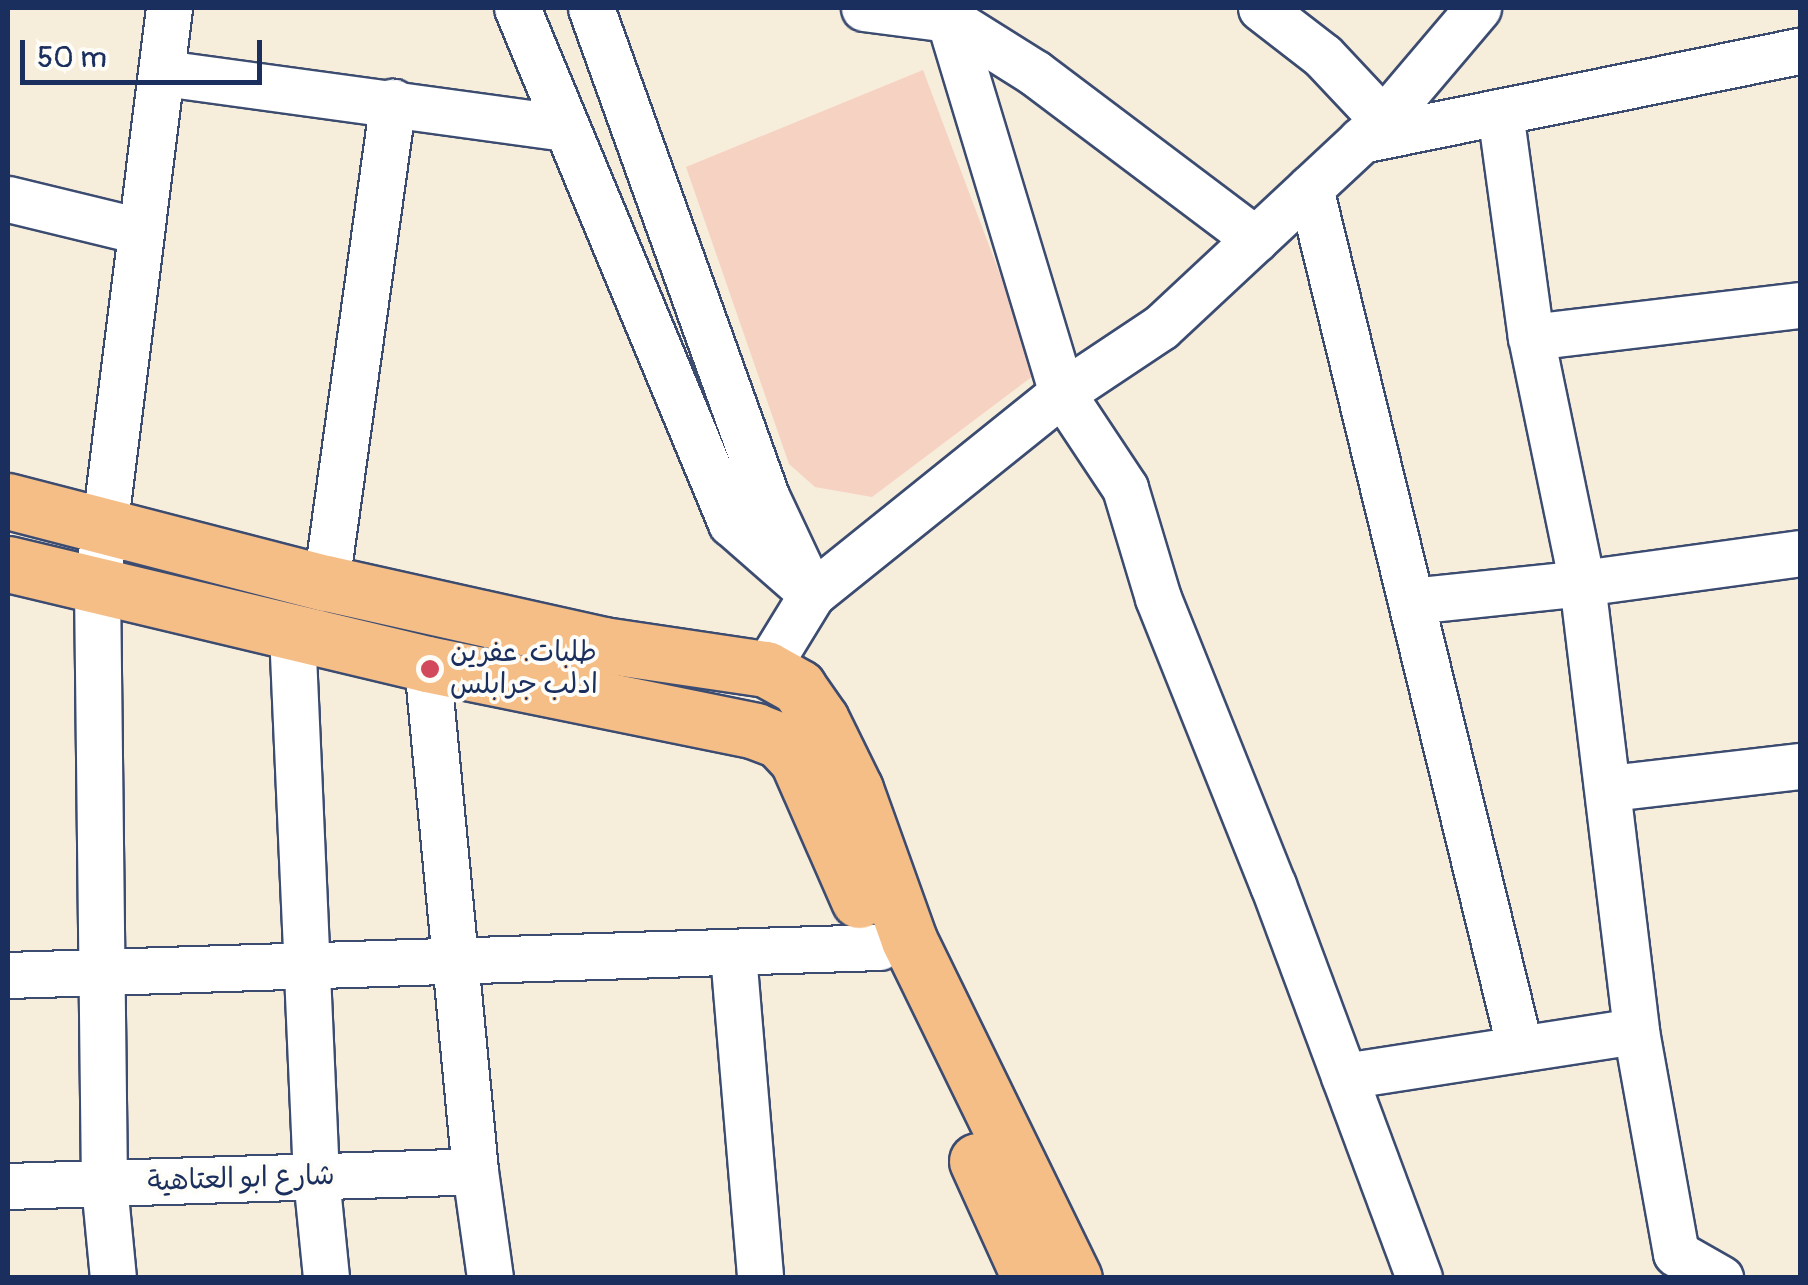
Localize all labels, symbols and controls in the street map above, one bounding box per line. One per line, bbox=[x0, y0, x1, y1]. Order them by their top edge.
scale bar bbox=[25, 20, 268, 82]
text: 50 m bbox=[37, 39, 107, 76]
place label: طلبات. عفرين ادلب جرابلس bbox=[450, 636, 598, 702]
marker: طلبات. عفرين ادلب جرابلس bbox=[419, 658, 441, 680]
street label: شارع ابو العتاهية bbox=[147, 1159, 335, 1199]

